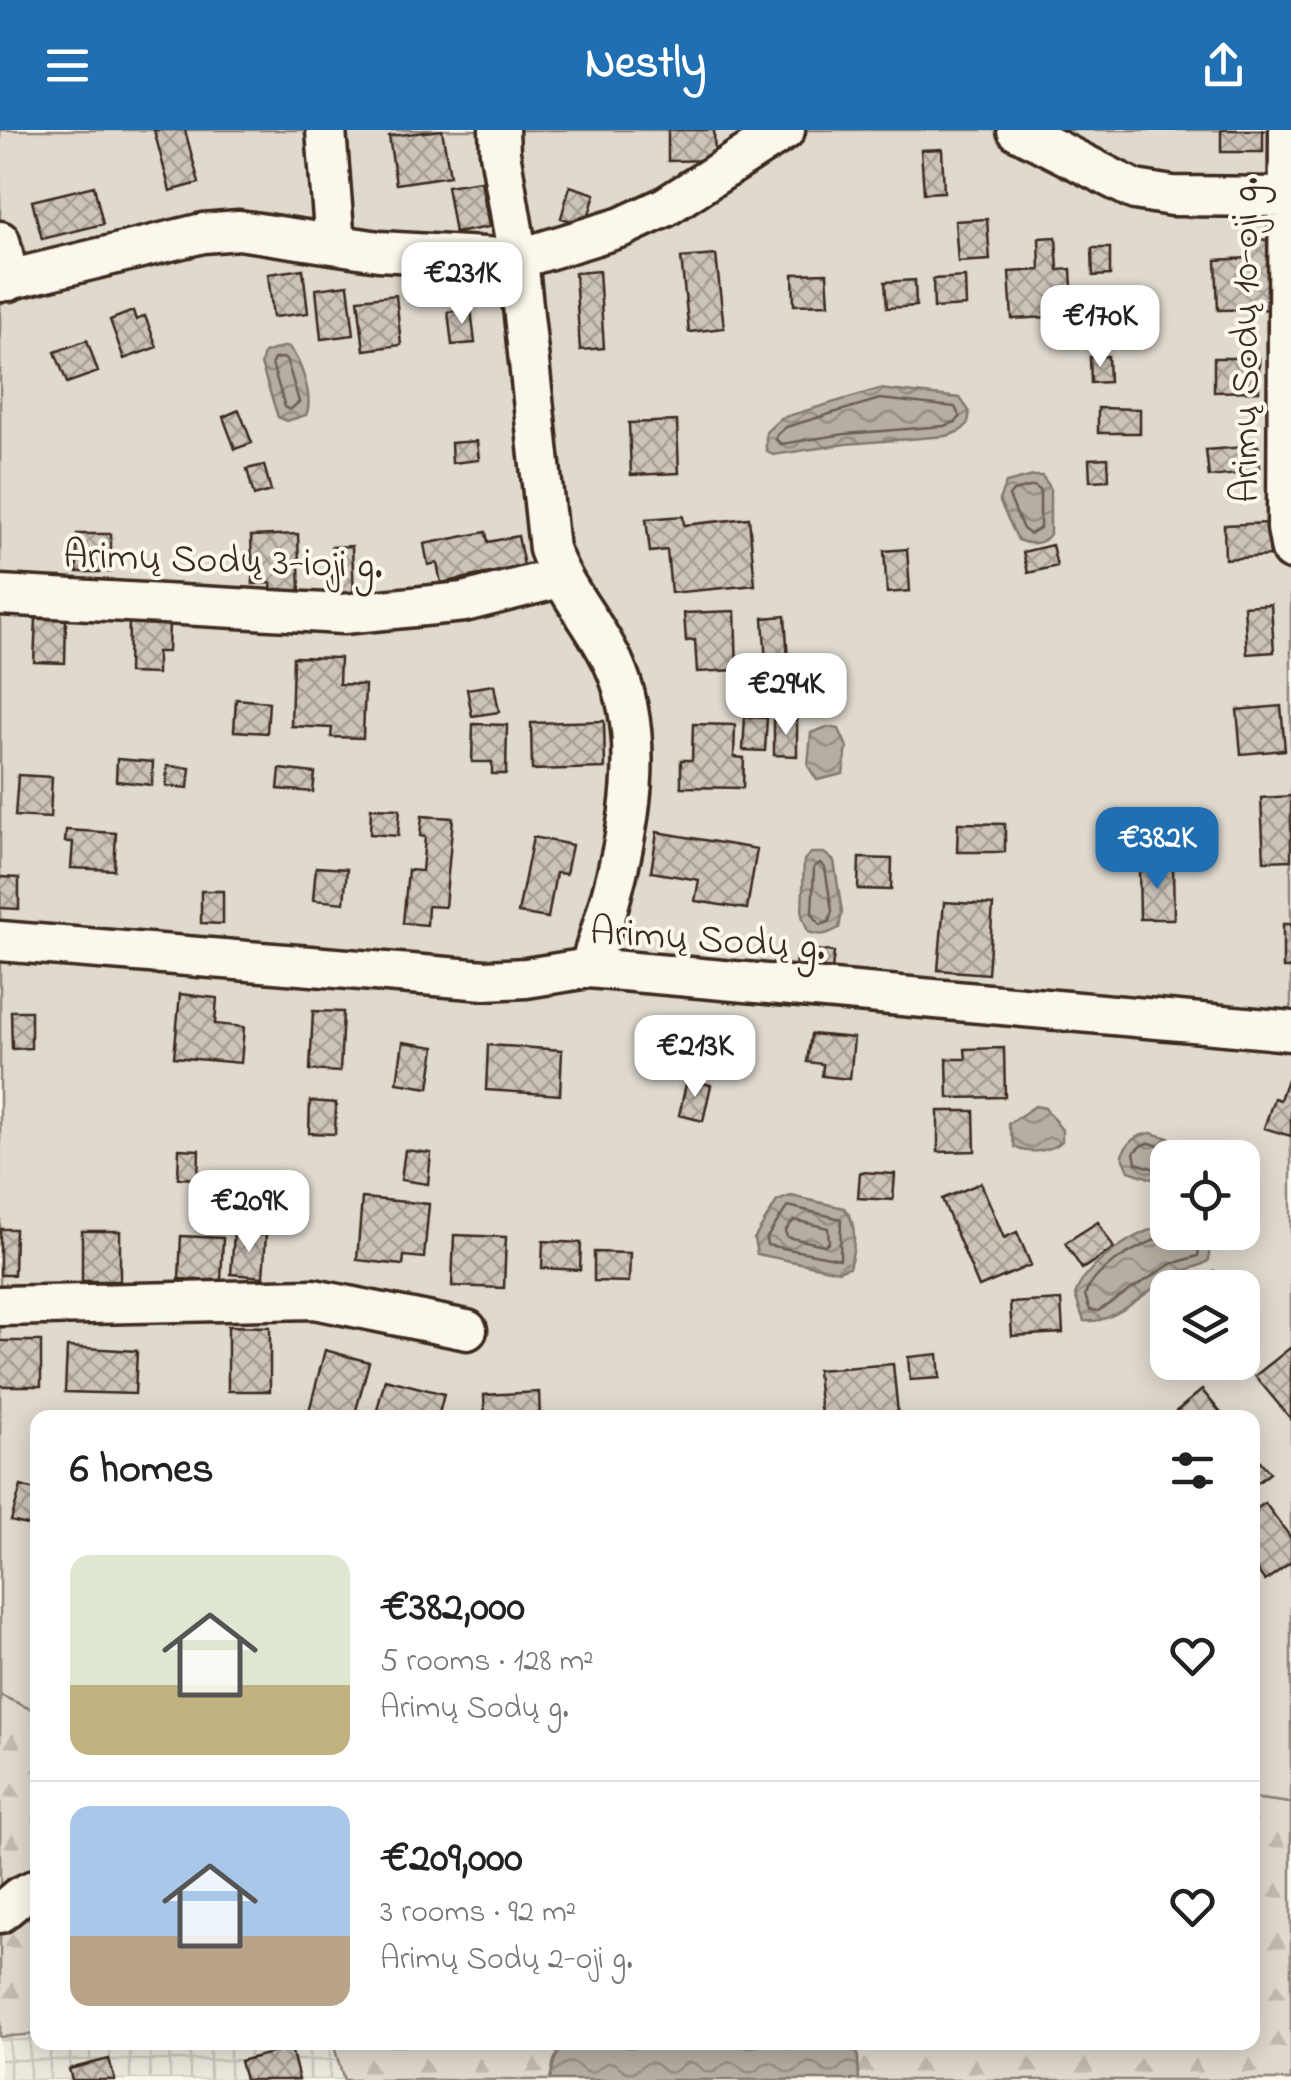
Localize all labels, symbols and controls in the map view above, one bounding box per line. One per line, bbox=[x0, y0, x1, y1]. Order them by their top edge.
text: Nestly bbox=[585, 32, 706, 98]
icon: menu bbox=[40, 38, 95, 93]
icon: share bbox=[1196, 38, 1251, 93]
street label: Arimų Sodų 10-oji g. bbox=[1218, 177, 1277, 503]
pin: €231K bbox=[392, 242, 532, 327]
text: €231K bbox=[423, 251, 501, 298]
pin: €170K bbox=[1030, 285, 1170, 370]
text: €170K bbox=[1062, 294, 1138, 341]
street label: Arimų Sodų 3-ioji g. bbox=[62, 527, 384, 598]
pin: €294K bbox=[716, 653, 856, 738]
text: €294K bbox=[748, 662, 824, 709]
pin: €382K bbox=[1087, 807, 1227, 892]
text: €382K bbox=[1118, 816, 1196, 863]
street label: Arimų Sodų g. bbox=[588, 904, 827, 979]
pin: €213K bbox=[625, 1015, 765, 1100]
text: €213K bbox=[656, 1024, 734, 1071]
map controls bbox=[1150, 1140, 1260, 1380]
button: locate bbox=[1150, 1140, 1260, 1250]
pin: €209K bbox=[179, 1170, 319, 1255]
text: €209K bbox=[210, 1179, 288, 1226]
button: layers bbox=[1150, 1270, 1260, 1380]
text: 6 homes bbox=[70, 1440, 214, 1501]
icon: filters bbox=[1165, 1443, 1220, 1498]
text: €382,000 bbox=[380, 1578, 525, 1639]
icon: home bbox=[150, 1595, 270, 1715]
icon: heart bbox=[1165, 1628, 1220, 1683]
text: 5 rooms · 128 m² bbox=[380, 1639, 594, 1686]
text: Arimų Sodų g. bbox=[380, 1686, 569, 1733]
text: €209,000 bbox=[380, 1829, 523, 1890]
icon: home bbox=[150, 1846, 270, 1966]
icon: heart bbox=[1165, 1879, 1220, 1934]
text: 3 rooms · 92 m² bbox=[380, 1890, 576, 1937]
text: Arimų Sodų 2-oji g. bbox=[380, 1937, 633, 1984]

